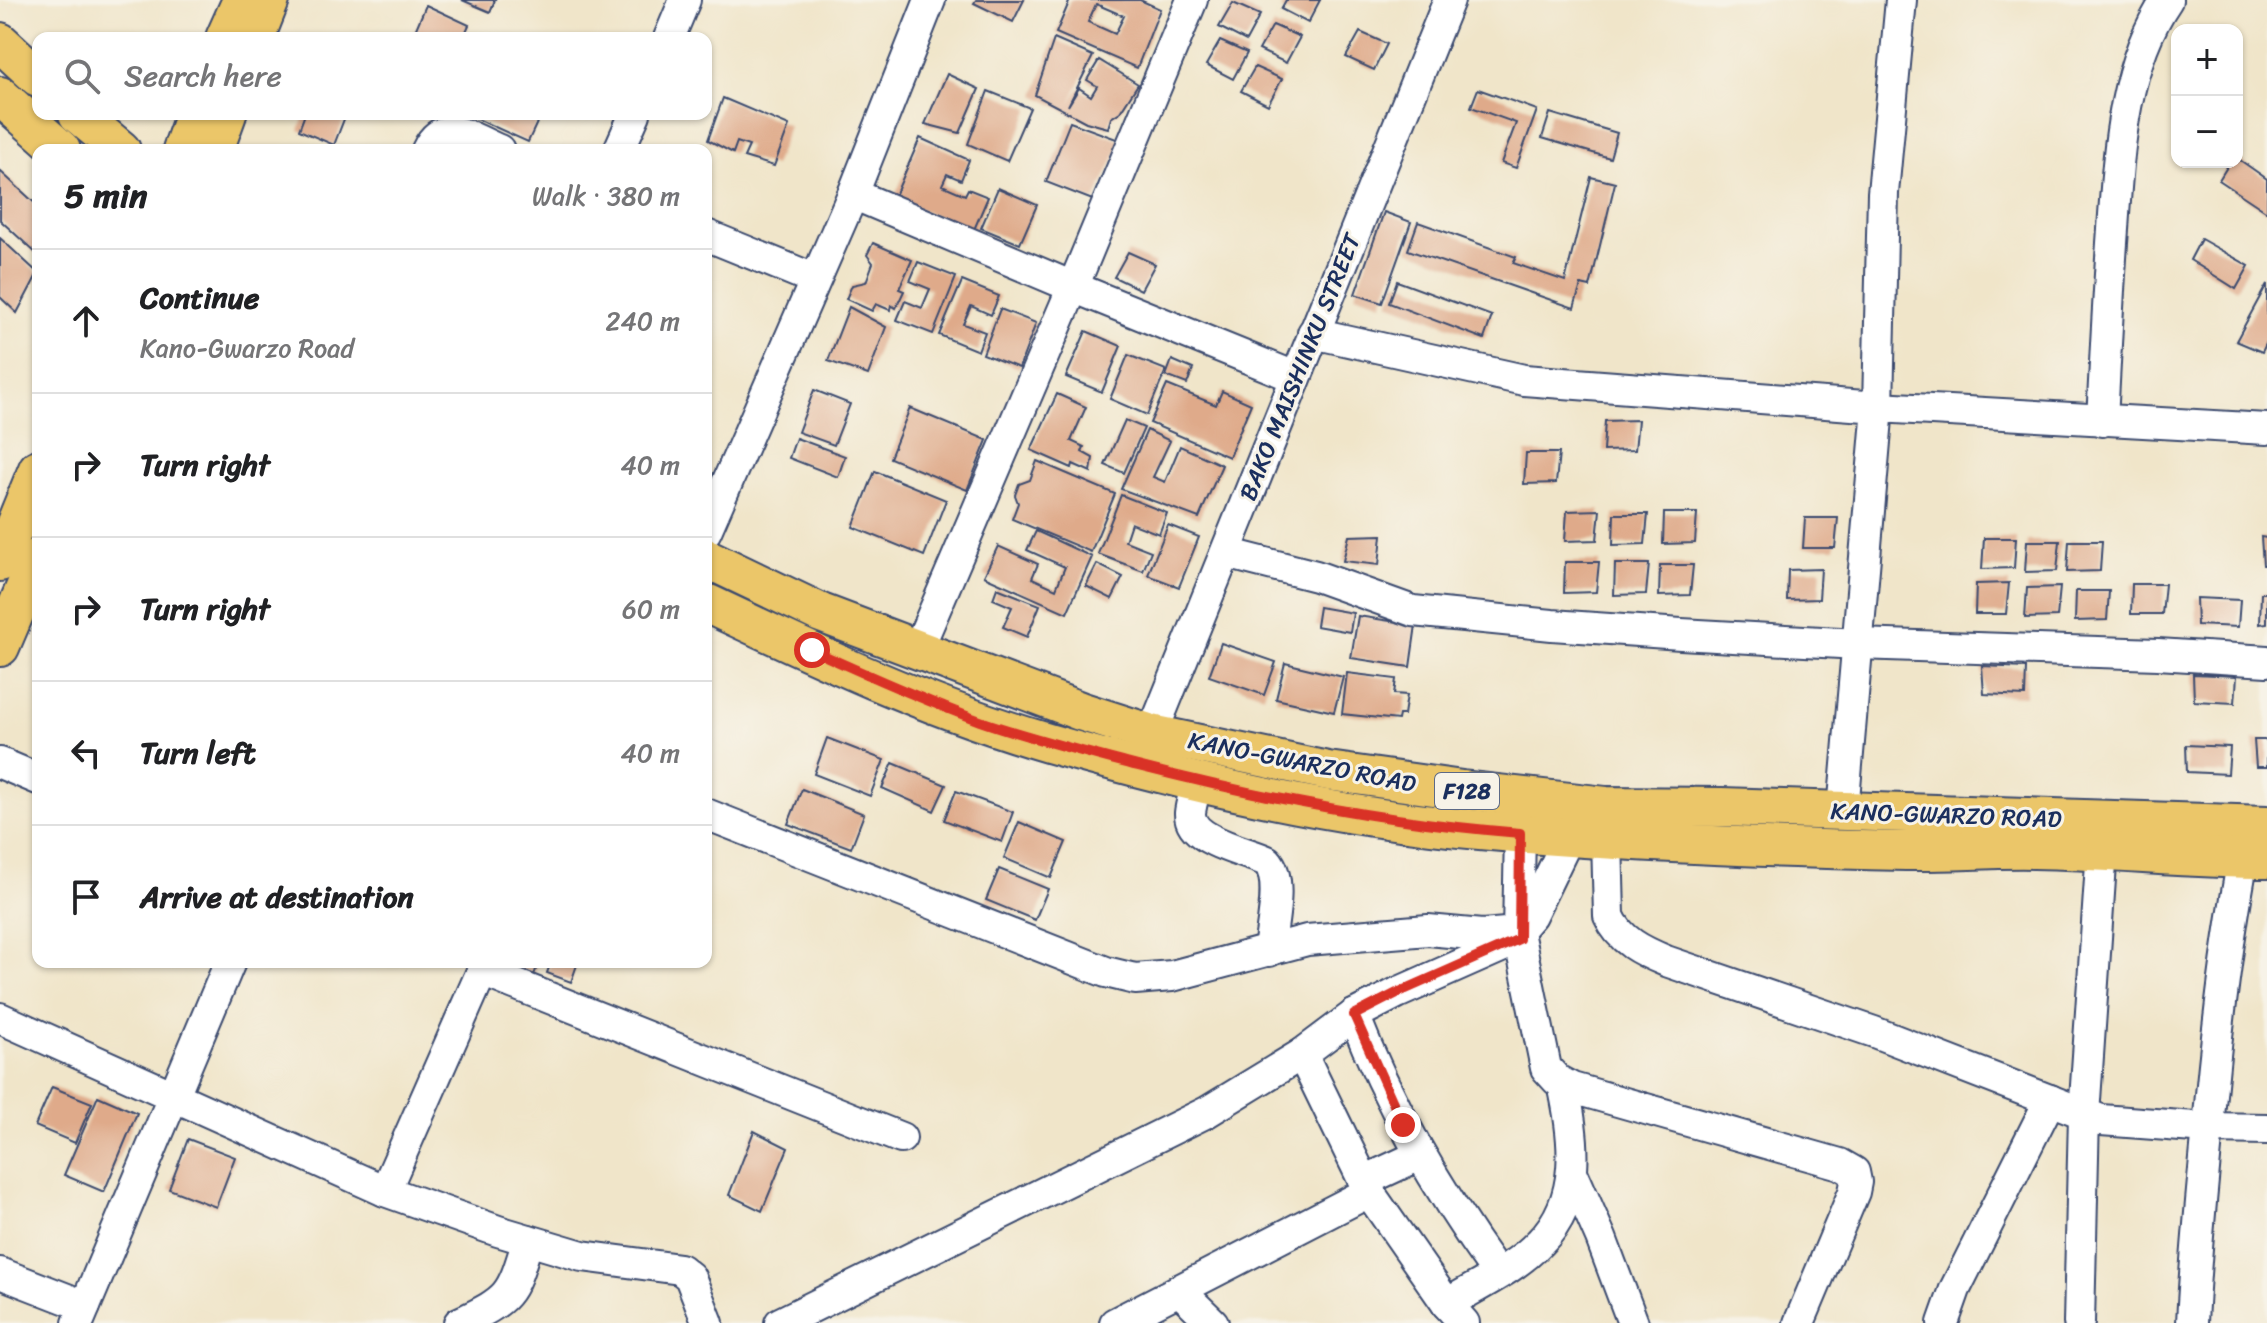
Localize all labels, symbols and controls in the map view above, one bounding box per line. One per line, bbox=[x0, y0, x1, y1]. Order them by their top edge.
map controls bbox=[2171, 24, 2243, 168]
button: + bbox=[2171, 24, 2243, 96]
search box bbox=[32, 32, 712, 120]
text: Search here bbox=[124, 49, 282, 103]
icon: search bbox=[60, 54, 104, 98]
button: − bbox=[2171, 96, 2243, 168]
text: 5 min bbox=[64, 166, 147, 226]
text: Walk · 380 m bbox=[532, 173, 680, 219]
street label: BAKO MAISHINKU STREET bbox=[1227, 226, 1373, 507]
text: Continue bbox=[140, 271, 259, 325]
text: 240 m bbox=[606, 298, 680, 344]
icon: ahead bbox=[64, 299, 108, 343]
text: Kano-Gwarzo Road bbox=[140, 325, 354, 371]
text: Turn right bbox=[140, 438, 270, 492]
text: 40 m bbox=[621, 442, 680, 488]
icon: right bbox=[64, 443, 108, 487]
text: Turn right bbox=[140, 582, 270, 636]
text: 60 m bbox=[622, 586, 680, 632]
icon: right bbox=[64, 587, 108, 631]
route start bbox=[794, 632, 830, 668]
street label: KANO-GWARZO ROAD bbox=[1184, 719, 1420, 805]
text: Turn left bbox=[140, 726, 256, 780]
text: 40 m bbox=[621, 730, 680, 776]
icon: left bbox=[64, 731, 108, 775]
road number: F128 bbox=[1435, 773, 1499, 809]
street label: KANO-GWARZO ROAD bbox=[1830, 790, 2063, 840]
text: Arrive at destination bbox=[140, 870, 414, 924]
icon: arrive bbox=[64, 875, 108, 919]
route end bbox=[1385, 1107, 1421, 1143]

